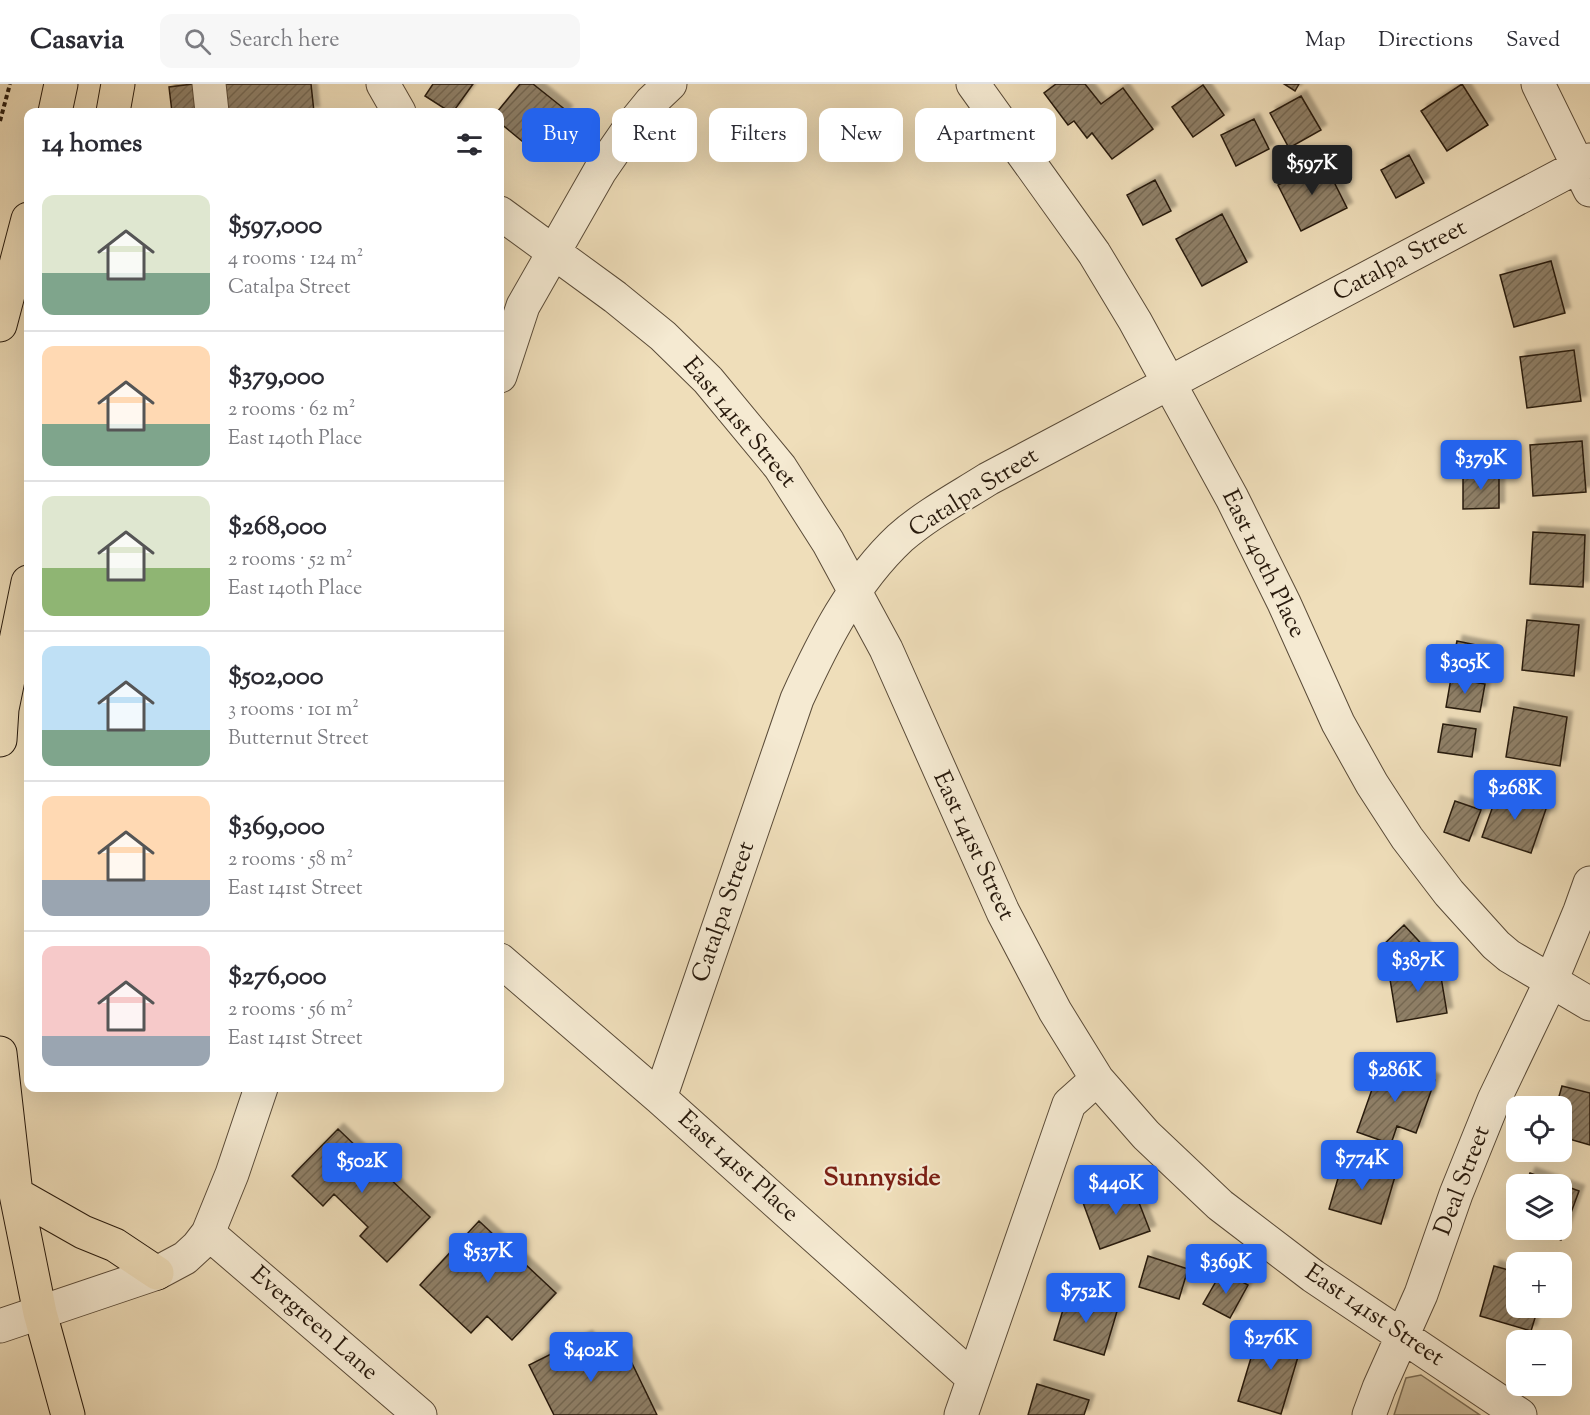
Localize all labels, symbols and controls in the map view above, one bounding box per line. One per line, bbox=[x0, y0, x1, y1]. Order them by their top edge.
search box bbox=[160, 14, 580, 68]
text: Casavia bbox=[30, 21, 124, 61]
icon: search bbox=[181, 25, 214, 58]
text: Search here bbox=[229, 25, 339, 57]
text: Map bbox=[1305, 26, 1345, 56]
text: Directions bbox=[1378, 26, 1473, 56]
text: Saved bbox=[1506, 26, 1560, 56]
chip: Buy bbox=[522, 108, 600, 162]
chip: Rent bbox=[612, 108, 697, 162]
chip: Filters bbox=[709, 108, 807, 162]
chip: New bbox=[819, 108, 903, 162]
chip: Apartment bbox=[915, 108, 1056, 162]
text: 14 homes bbox=[42, 126, 142, 163]
icon: filters bbox=[453, 128, 486, 161]
pin: $597K bbox=[1270, 145, 1354, 196]
text: $597K bbox=[1286, 150, 1338, 179]
text: $597,000 bbox=[228, 208, 322, 245]
street label: Catalpa Street bbox=[1327, 211, 1473, 311]
icon: home bbox=[90, 219, 162, 291]
text: 4 rooms · 124 m² bbox=[228, 245, 363, 274]
text: Catalpa Street bbox=[228, 274, 351, 303]
street label: East 141st Street bbox=[674, 350, 804, 496]
text: $379,000 bbox=[228, 359, 325, 396]
icon: home bbox=[90, 370, 162, 442]
text: 2 rooms · 62 m² bbox=[228, 396, 356, 425]
text: East 140th Place bbox=[228, 425, 362, 454]
street label: Catalpa Street bbox=[903, 440, 1045, 546]
pin: $379K bbox=[1439, 440, 1523, 491]
text: $379K bbox=[1455, 445, 1507, 474]
street label: East 140th Place bbox=[1212, 484, 1314, 644]
text: $268,000 bbox=[228, 509, 327, 546]
icon: home bbox=[90, 520, 162, 592]
text: 2 rooms · 52 m² bbox=[228, 546, 353, 575]
text: East 140th Place bbox=[228, 575, 362, 604]
pin: $305K bbox=[1423, 644, 1507, 695]
text: $305K bbox=[1440, 649, 1490, 678]
text: $502,000 bbox=[228, 659, 323, 696]
icon: home bbox=[90, 670, 162, 742]
text: 3 rooms · 101 m² bbox=[228, 696, 359, 725]
text: Butternut Street bbox=[228, 725, 369, 754]
street label: East 141st Street bbox=[923, 766, 1023, 926]
pin: $268K bbox=[1473, 770, 1557, 821]
text: $268K bbox=[1488, 775, 1542, 804]
text: $369,000 bbox=[228, 809, 325, 846]
icon: home bbox=[90, 820, 162, 892]
street label: Catalpa Street bbox=[684, 837, 764, 987]
text: 2 rooms · 58 m² bbox=[228, 846, 353, 875]
text: East 141st Street bbox=[228, 875, 363, 904]
pin: $387K bbox=[1376, 942, 1460, 993]
text: $387K bbox=[1391, 947, 1445, 976]
text: $276,000 bbox=[228, 959, 327, 996]
icon: home bbox=[90, 970, 162, 1042]
text: 2 rooms · 56 m² bbox=[228, 996, 353, 1025]
text: East 141st Street bbox=[228, 1025, 363, 1054]
pin: $286K bbox=[1353, 1052, 1437, 1103]
text: $286K bbox=[1368, 1057, 1422, 1086]
map controls bbox=[1506, 1096, 1572, 1396]
button: locate bbox=[1506, 1096, 1572, 1162]
street label: East 141st Place bbox=[670, 1103, 806, 1231]
street label: Deal Street bbox=[1427, 1121, 1499, 1241]
pin: $774K bbox=[1320, 1140, 1404, 1191]
pin: $502K bbox=[320, 1143, 404, 1194]
text: $774K bbox=[1335, 1145, 1389, 1174]
text: $502K bbox=[336, 1148, 388, 1177]
district label: Sunnyside bbox=[823, 1160, 941, 1197]
pin: $440K bbox=[1074, 1165, 1158, 1216]
text: $440K bbox=[1088, 1170, 1144, 1199]
button: layers bbox=[1506, 1174, 1572, 1240]
pin: $537K bbox=[446, 1233, 530, 1284]
text: $537K bbox=[463, 1238, 513, 1267]
pin: $369K bbox=[1184, 1244, 1268, 1295]
text: $369K bbox=[1200, 1249, 1252, 1278]
button: + bbox=[1506, 1252, 1572, 1318]
street label: East 141st Street bbox=[1298, 1257, 1450, 1375]
street label: Evergreen Lane bbox=[243, 1259, 385, 1389]
pin: $752K bbox=[1044, 1273, 1128, 1324]
text: $752K bbox=[1060, 1278, 1112, 1307]
pin: $276K bbox=[1229, 1320, 1313, 1371]
text: $276K bbox=[1244, 1325, 1298, 1354]
button: − bbox=[1506, 1330, 1572, 1396]
pin: $402K bbox=[549, 1332, 633, 1383]
text: $402K bbox=[564, 1337, 618, 1366]

